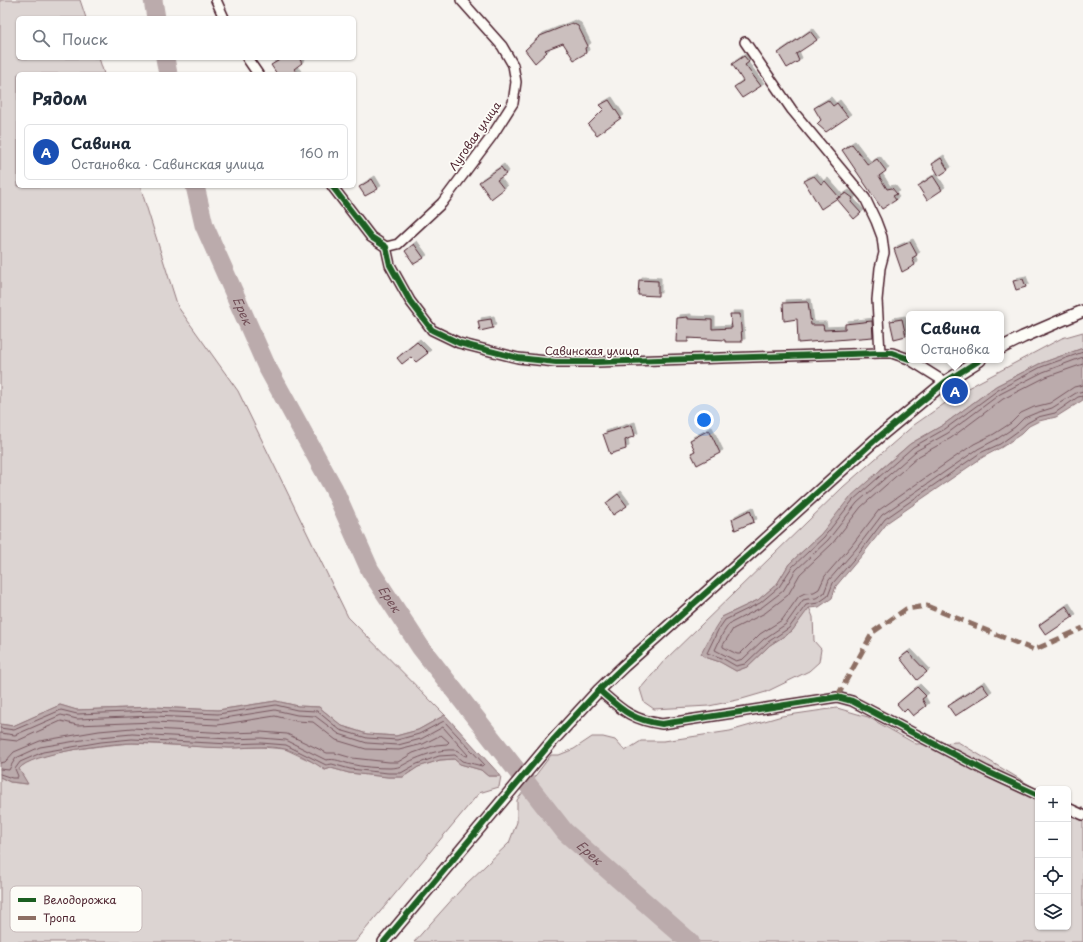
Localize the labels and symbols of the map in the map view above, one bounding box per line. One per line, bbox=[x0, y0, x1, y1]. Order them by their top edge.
street label: Луговая улица bbox=[444, 98, 505, 174]
water label: Ерек bbox=[229, 294, 257, 328]
street label: Савинская улица bbox=[545, 342, 639, 359]
pin: A bbox=[942, 376, 968, 406]
your location bbox=[694, 410, 714, 430]
water label: Ерек bbox=[374, 582, 406, 616]
water label: Ерек bbox=[573, 836, 607, 869]
legend bbox=[10, 886, 142, 932]
text: Велодорожка bbox=[43, 891, 116, 908]
text: Тропа bbox=[43, 909, 76, 926]

